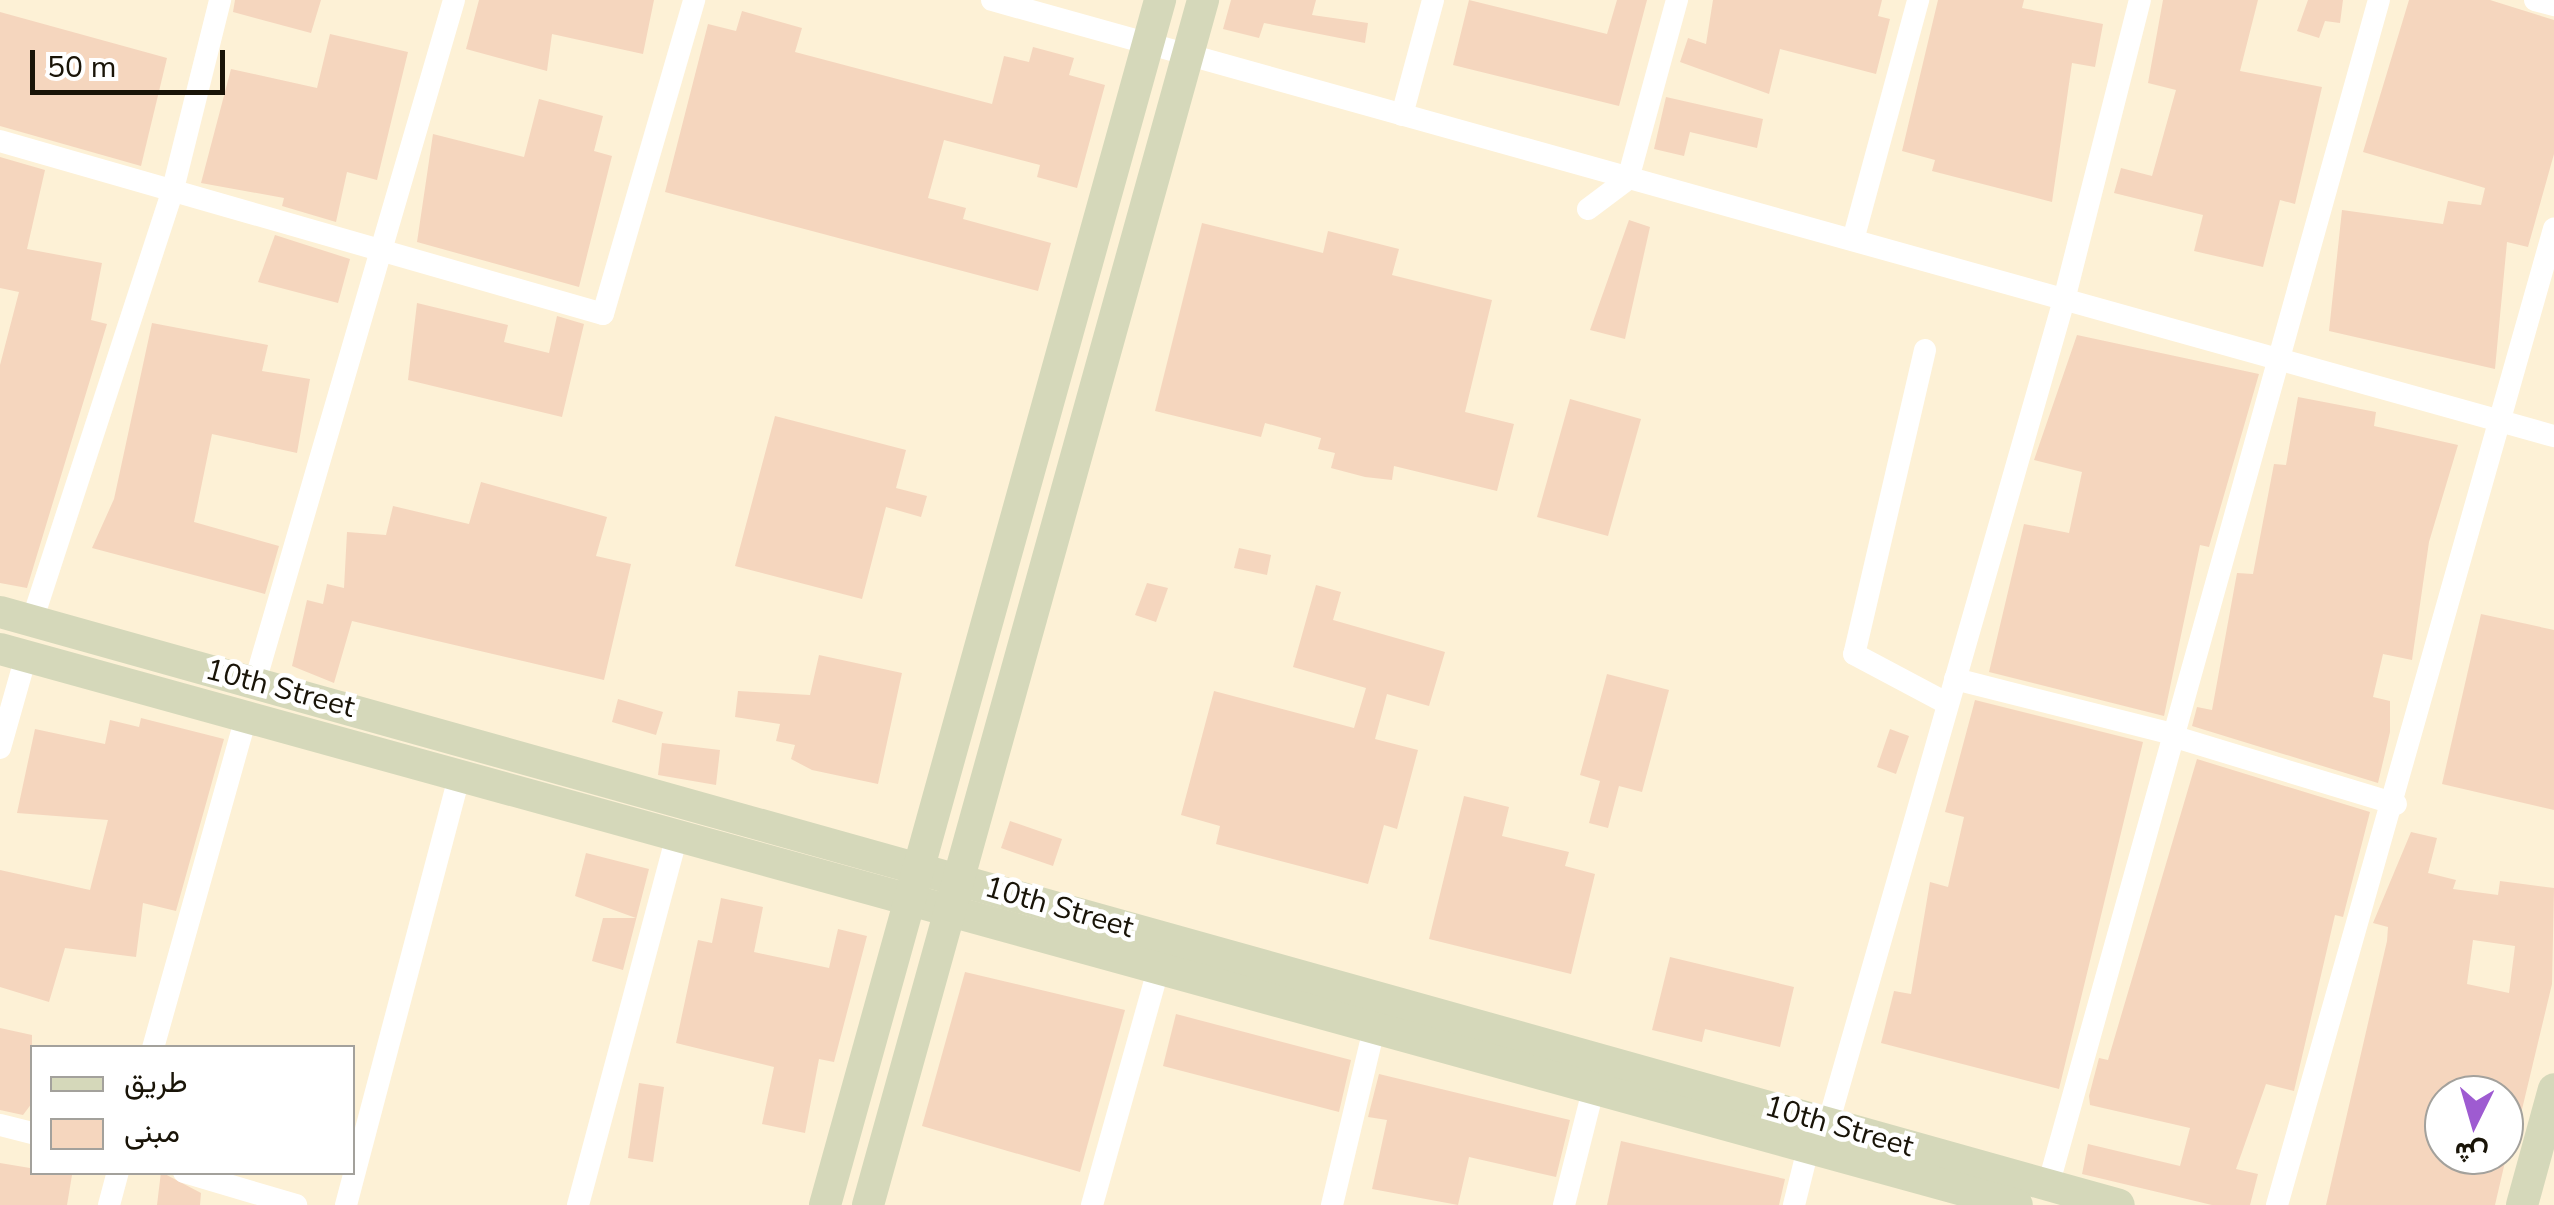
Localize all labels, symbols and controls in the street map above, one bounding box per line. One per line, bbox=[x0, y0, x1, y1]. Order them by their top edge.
scale bar bbox=[35, 30, 230, 92]
text: 50 m bbox=[47, 47, 116, 88]
street label: 10th Street bbox=[201, 652, 359, 726]
street label: 10th Street bbox=[980, 870, 1138, 946]
legend bbox=[30, 1045, 355, 1175]
text: طريق bbox=[124, 1062, 188, 1103]
north arrow bbox=[2424, 1075, 2524, 1175]
street label: 10th Street bbox=[1760, 1089, 1918, 1165]
text: مبنى bbox=[124, 1112, 180, 1153]
text: ش bbox=[2453, 1132, 2490, 1173]

